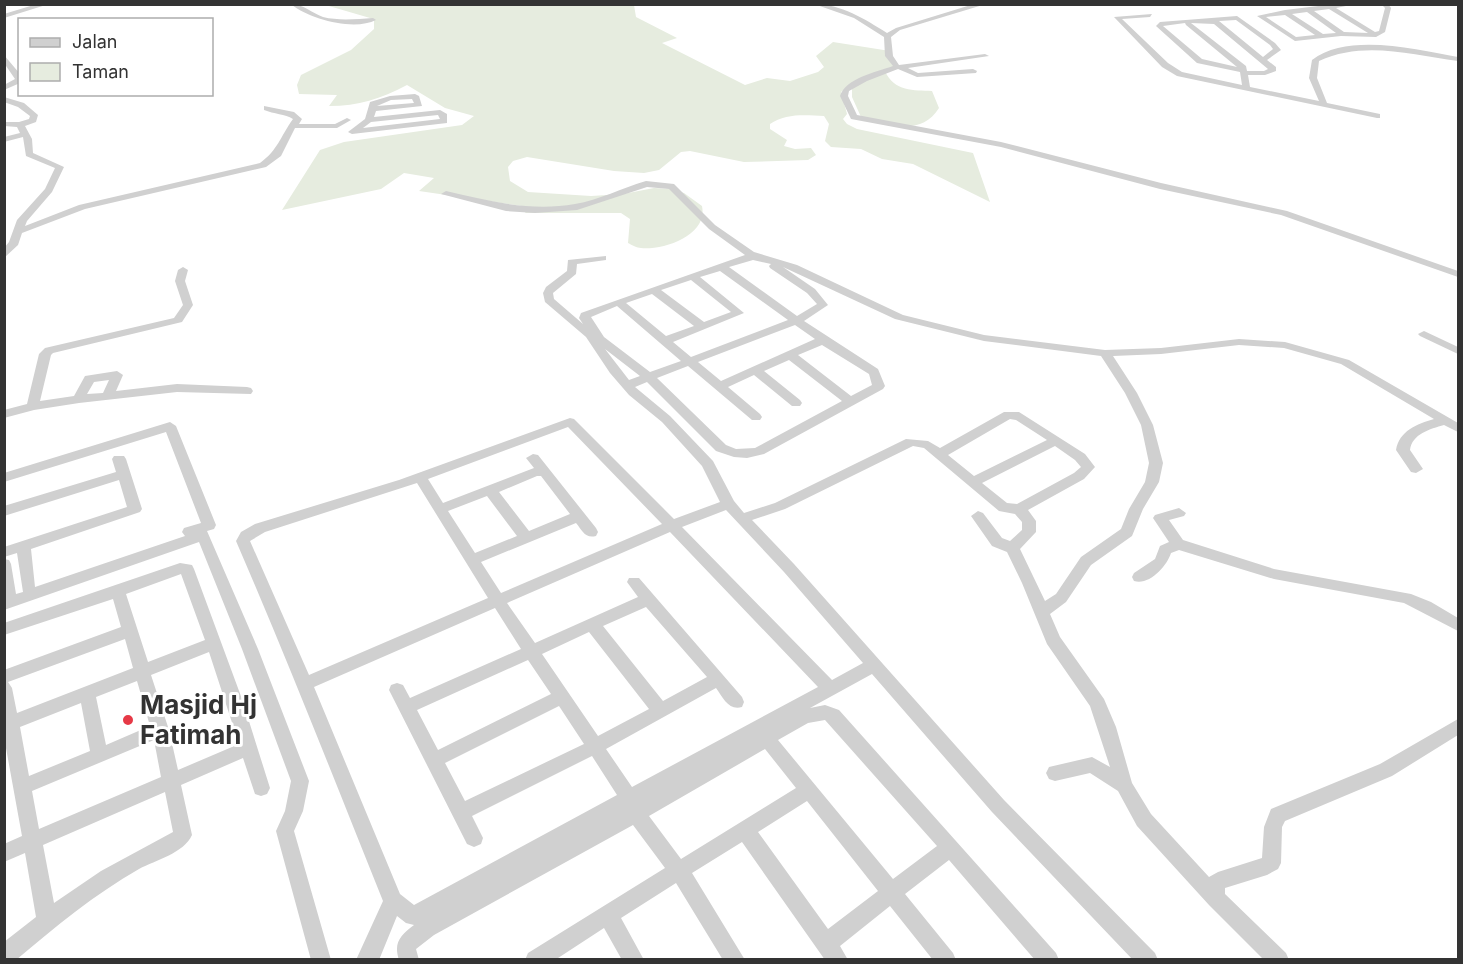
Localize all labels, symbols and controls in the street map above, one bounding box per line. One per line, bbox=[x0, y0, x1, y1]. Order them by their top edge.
legend bbox=[18, 18, 213, 96]
text: Jalan bbox=[72, 31, 117, 52]
text: Taman bbox=[72, 61, 129, 82]
place label: Masjid Hj Fatimah bbox=[140, 689, 257, 750]
marker: Masjid Hj Fatimah bbox=[121, 713, 135, 727]

